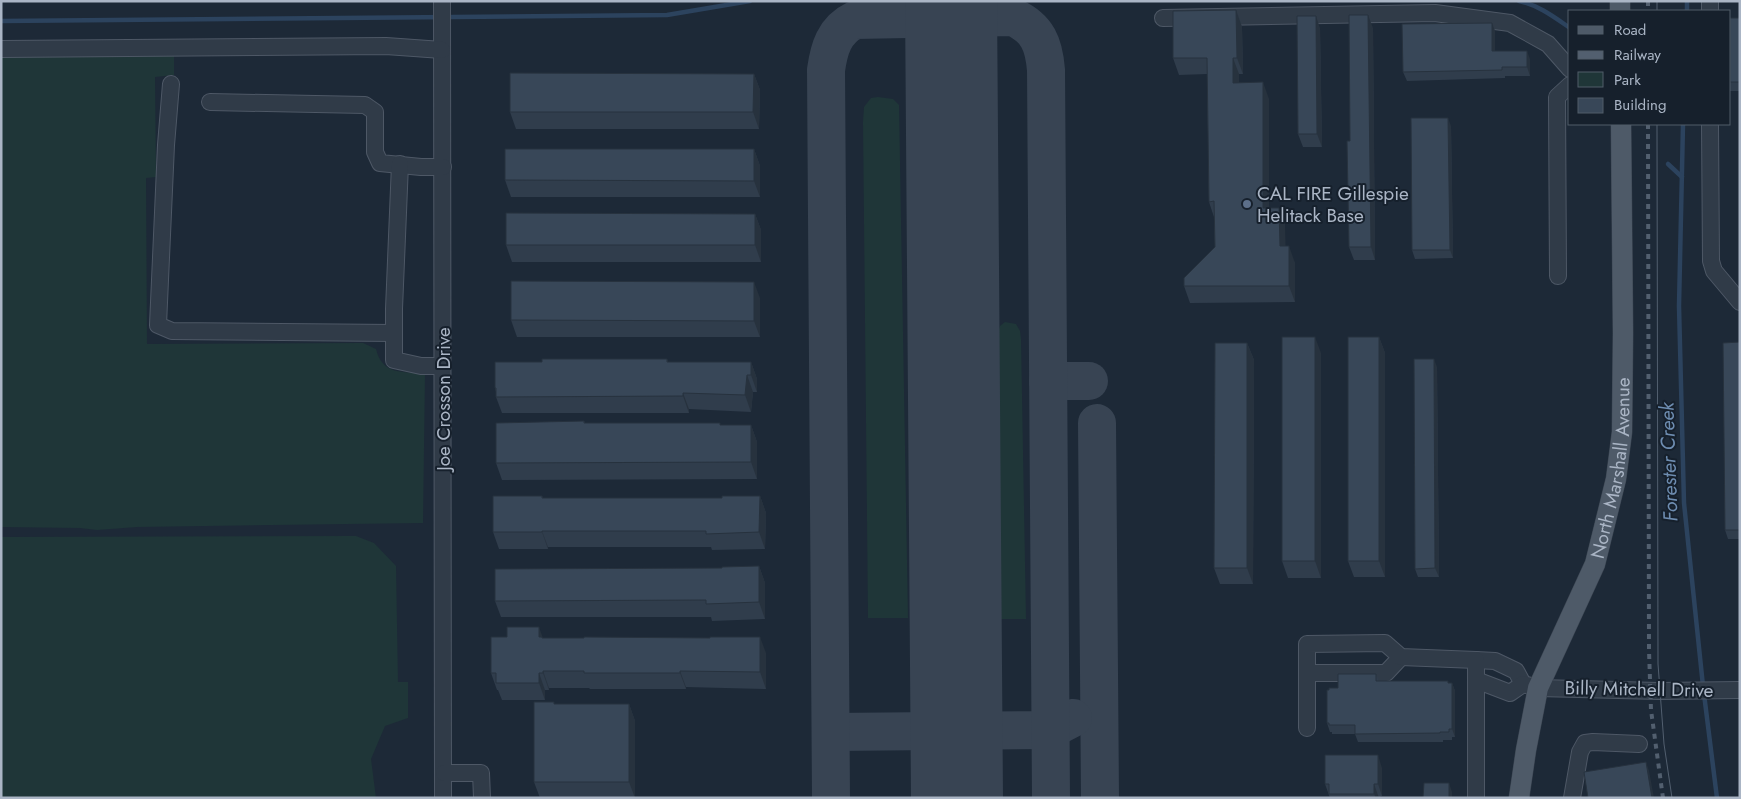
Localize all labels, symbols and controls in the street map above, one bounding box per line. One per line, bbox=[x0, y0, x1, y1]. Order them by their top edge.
legend bbox=[1568, 10, 1731, 125]
text: Road bbox=[1614, 19, 1646, 41]
text: Railway bbox=[1614, 44, 1661, 66]
text: Park bbox=[1614, 69, 1641, 91]
text: Building bbox=[1614, 94, 1666, 116]
place label: CAL FIRE Gillespie Helitack Base bbox=[1257, 180, 1409, 229]
marker: CAL FIRE Gillespie Helitack Base bbox=[1241, 198, 1253, 210]
street label: Joe Crosson Drive bbox=[430, 327, 457, 474]
street label: North Marshall Avenue bbox=[1583, 377, 1636, 561]
water label: Forester Creek bbox=[1652, 400, 1686, 522]
street label: Billy Mitchell Drive bbox=[1564, 674, 1714, 704]

